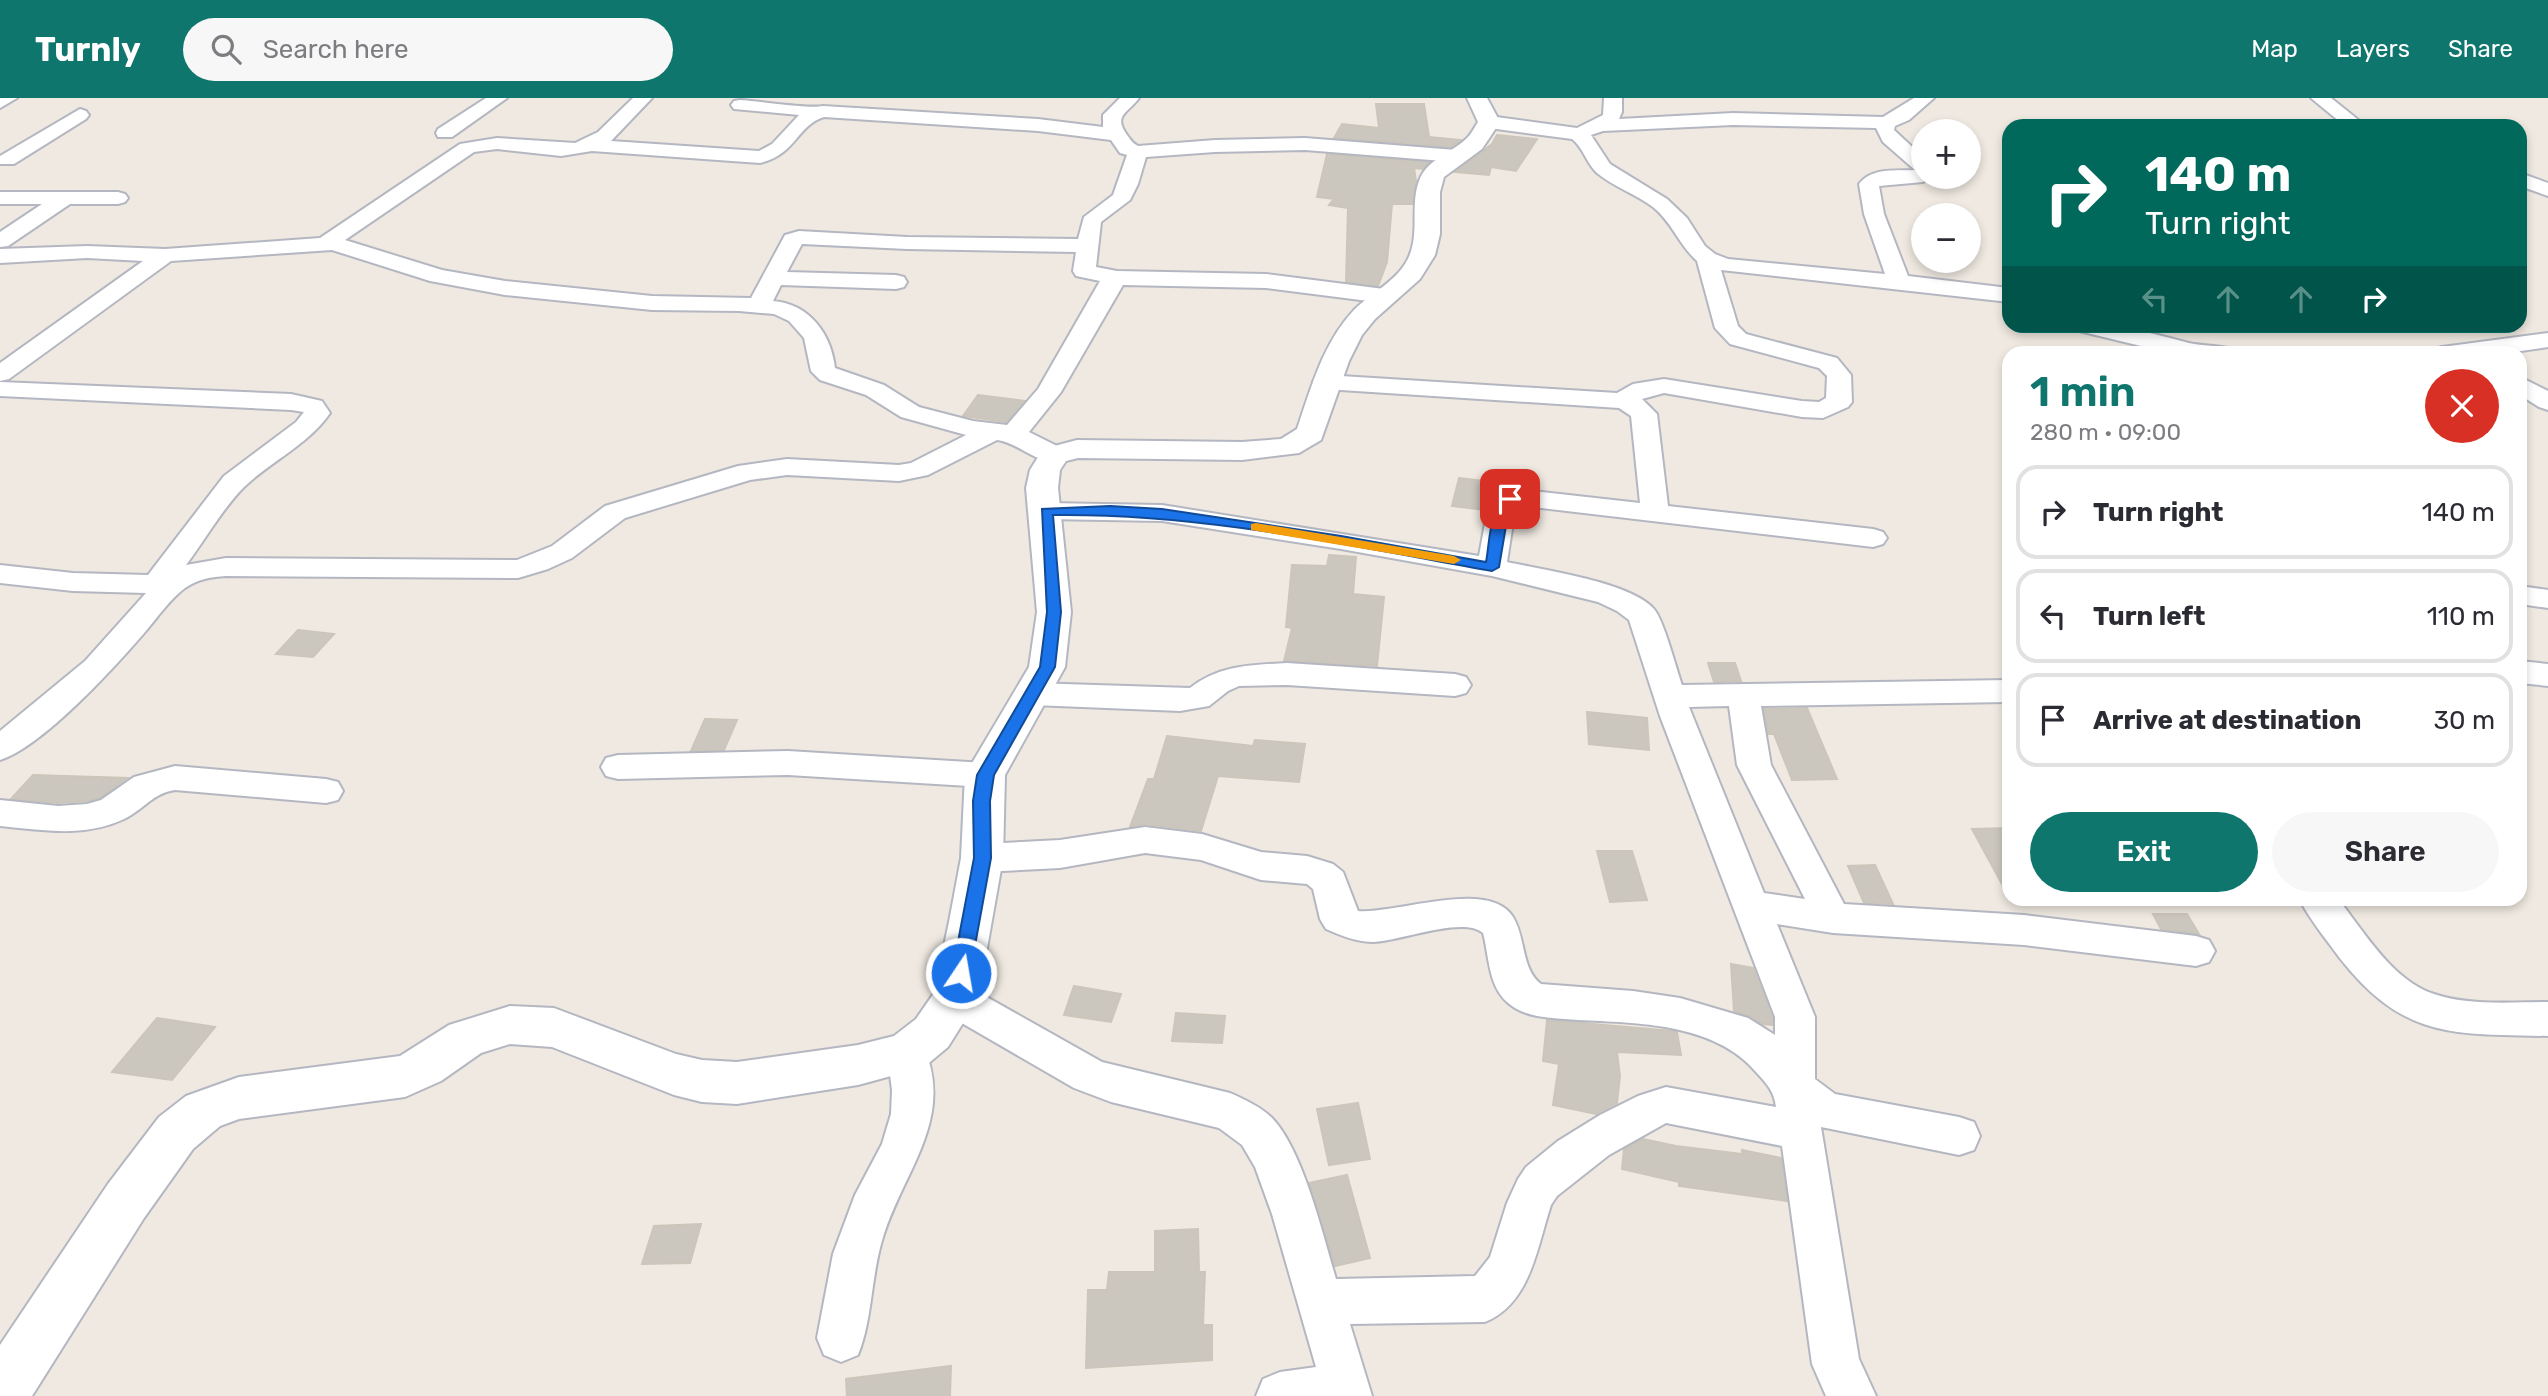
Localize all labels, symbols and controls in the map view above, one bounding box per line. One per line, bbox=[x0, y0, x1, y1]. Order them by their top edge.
search box bbox=[183, 18, 673, 81]
text: Turnly bbox=[35, 30, 141, 69]
icon: search bbox=[207, 30, 245, 68]
text: Search here bbox=[263, 34, 409, 65]
text: Map bbox=[2251, 35, 2298, 63]
text: Layers bbox=[2336, 35, 2410, 63]
text: Share bbox=[2448, 35, 2513, 63]
map controls bbox=[1911, 119, 1981, 273]
button: + bbox=[1911, 119, 1981, 189]
text: 140 m bbox=[2145, 145, 2291, 203]
icon: right bbox=[2030, 147, 2121, 238]
button: − bbox=[1911, 203, 1981, 273]
text: Turn right bbox=[2145, 204, 2290, 242]
icon: left bbox=[2136, 280, 2174, 318]
icon: ahead bbox=[2209, 280, 2247, 318]
icon: ahead bbox=[2282, 280, 2320, 318]
icon: right bbox=[2355, 280, 2393, 318]
text: 1 min bbox=[2030, 367, 2136, 417]
button: close bbox=[2425, 369, 2499, 443]
text: 280 m · 09:00 bbox=[2030, 418, 2181, 446]
pin bbox=[1480, 469, 1540, 529]
icon: arrive bbox=[1491, 480, 1529, 518]
icon: right bbox=[2034, 493, 2072, 531]
text: Turn right bbox=[2093, 497, 2223, 528]
text: 140 m bbox=[2422, 497, 2495, 528]
icon: left bbox=[2034, 597, 2072, 635]
text: Turn left bbox=[2093, 601, 2205, 632]
text: 110 m bbox=[2427, 601, 2495, 632]
icon: arrive bbox=[2034, 701, 2072, 739]
text: Arrive at destination bbox=[2093, 705, 2361, 736]
text: 30 m bbox=[2433, 705, 2495, 736]
button: Exit bbox=[2030, 812, 2258, 892]
button: Share bbox=[2272, 812, 2499, 892]
position arrow bbox=[924, 936, 998, 1010]

